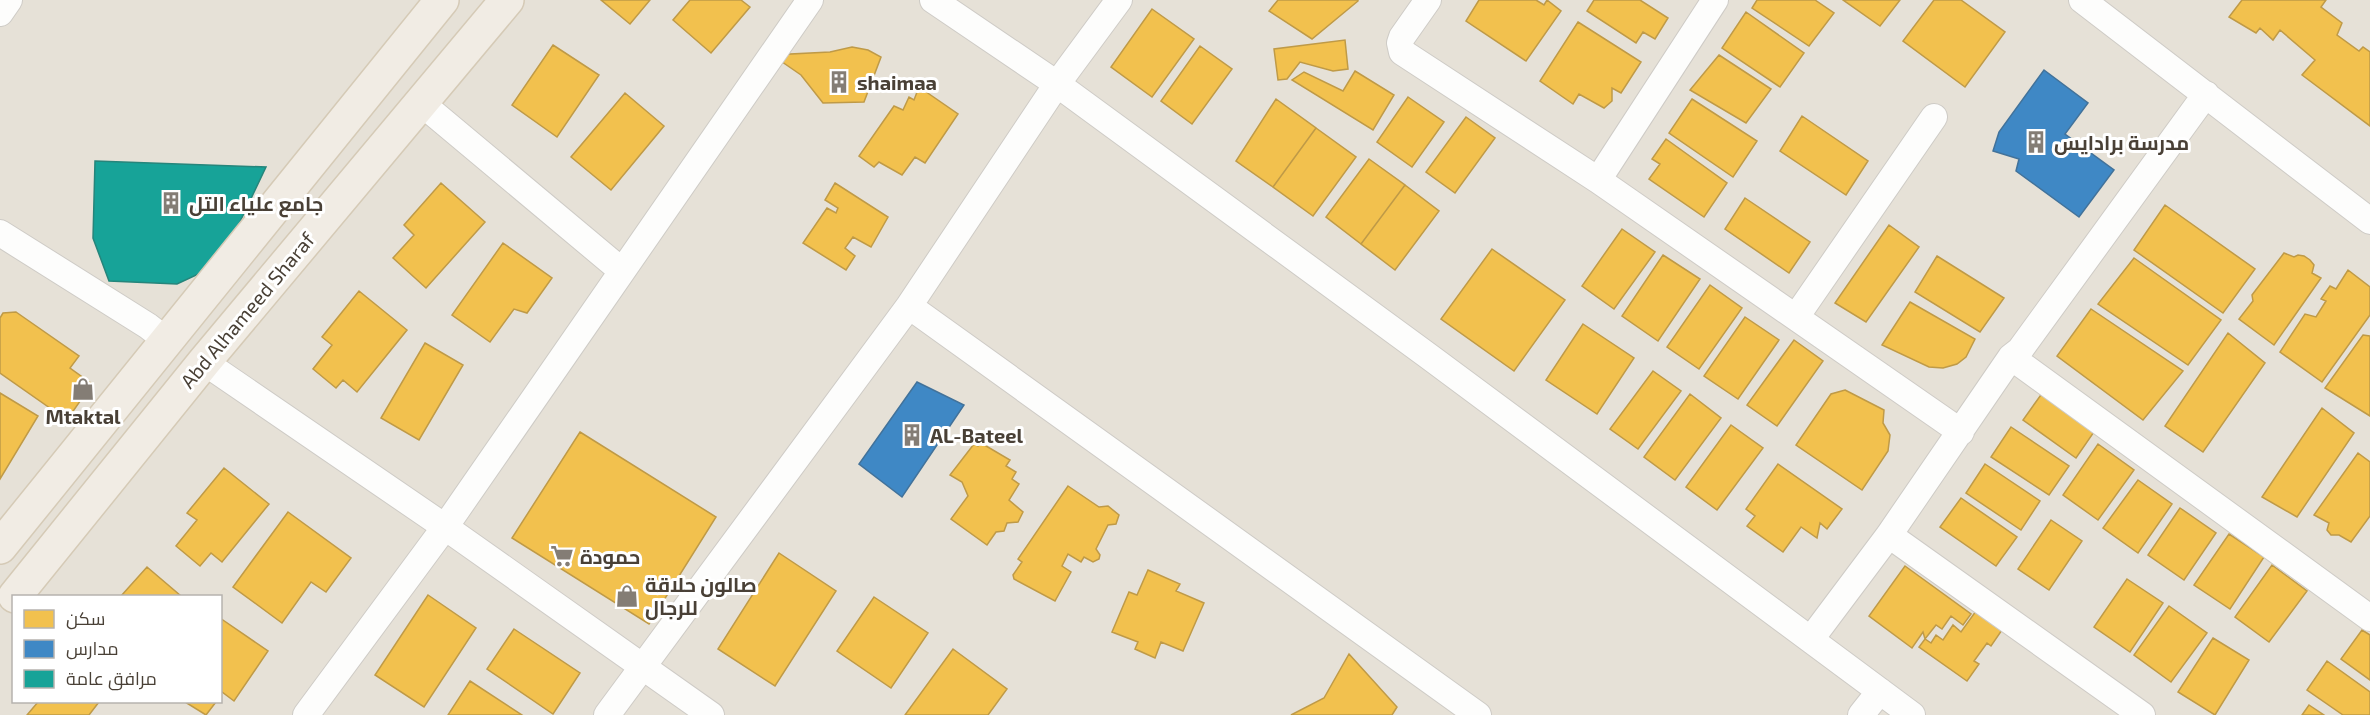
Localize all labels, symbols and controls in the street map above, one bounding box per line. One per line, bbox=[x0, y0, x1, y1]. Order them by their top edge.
building icon: shaimaa bbox=[826, 69, 852, 95]
place label: shaimaa bbox=[857, 70, 937, 94]
building icon: مدرسة برادايس bbox=[2023, 129, 2049, 155]
place label: مدرسة برادايس bbox=[2054, 130, 2189, 155]
building icon: جامع علياء التل bbox=[158, 190, 184, 216]
place label: جامع علياء التل bbox=[189, 191, 323, 218]
street label: Abd Alhameed Sharaf bbox=[175, 227, 319, 393]
shop icon: Mtaktal bbox=[70, 376, 96, 402]
place label: Mtaktal bbox=[45, 404, 121, 428]
building icon: AL-Bateel bbox=[899, 422, 925, 448]
place label: AL-Bateel bbox=[930, 423, 1024, 447]
supermarket icon: حمودة bbox=[549, 543, 575, 569]
place label: حمودة bbox=[580, 544, 640, 569]
place label: صالون حلاقة للرجال bbox=[645, 572, 757, 620]
shop icon: صالون حلاقة للرجال bbox=[614, 583, 640, 609]
legend bbox=[12, 595, 222, 703]
text: سكن bbox=[66, 607, 105, 630]
text: مدارس bbox=[66, 637, 119, 660]
text: مرافق عامة bbox=[66, 667, 157, 691]

